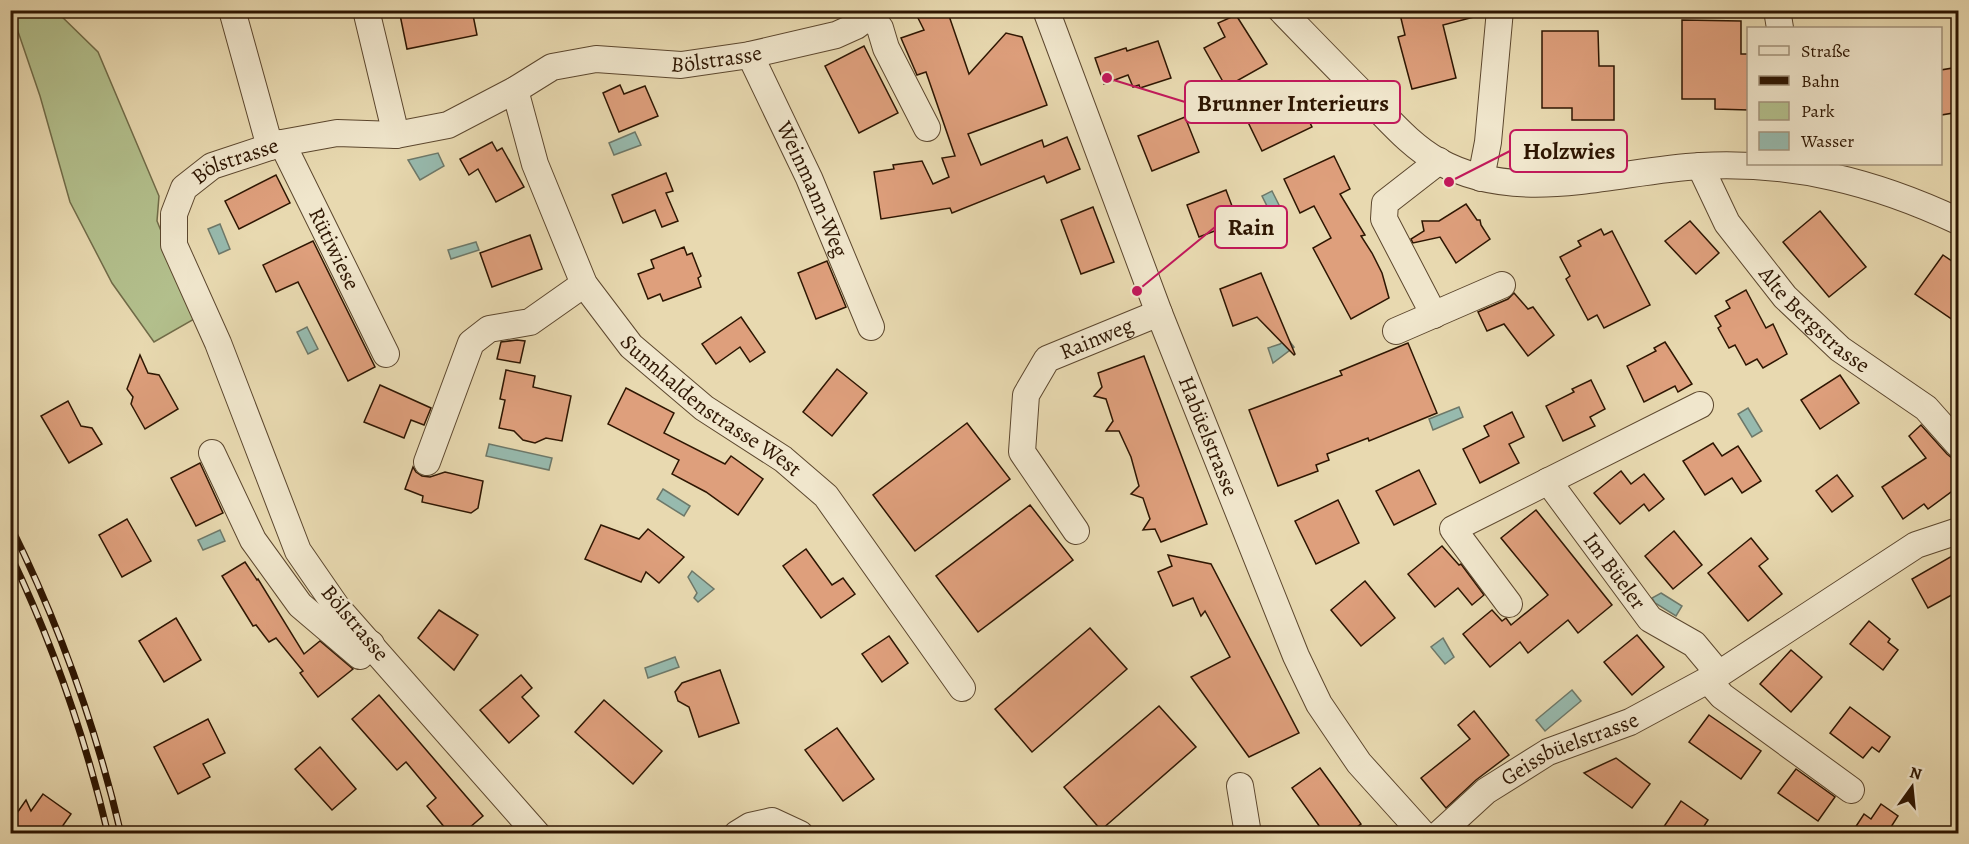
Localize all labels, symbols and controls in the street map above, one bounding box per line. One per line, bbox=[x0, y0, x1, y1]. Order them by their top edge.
legend bbox=[1747, 27, 1942, 165]
street label: Bölstrasse bbox=[670, 38, 765, 80]
text: Straße bbox=[1801, 39, 1850, 63]
text: Bahn bbox=[1801, 69, 1840, 93]
callout: Brunner Interieurs bbox=[1185, 81, 1400, 123]
text: Brunner Interieurs bbox=[1197, 87, 1389, 119]
text: Park bbox=[1801, 99, 1835, 123]
street label: Weinmann-Weg bbox=[769, 115, 855, 262]
text: Wasser bbox=[1800, 129, 1854, 153]
street label: Bölstrasse bbox=[185, 130, 282, 192]
callout: Holzwies bbox=[1510, 130, 1627, 172]
text: Holzwies bbox=[1523, 135, 1615, 167]
street label: Rütiwiese bbox=[301, 203, 367, 295]
callout: Rain bbox=[1215, 206, 1287, 248]
text: Rain bbox=[1227, 211, 1275, 243]
street label: Alte Bergstrasse bbox=[1751, 259, 1876, 380]
street label: Rainweg bbox=[1055, 310, 1138, 367]
street label: Sunnhaldenstrasse West bbox=[613, 329, 808, 484]
street label: Habüelstrasse bbox=[1171, 372, 1246, 501]
street label: Im Büeler bbox=[1576, 526, 1653, 616]
street label: Bölstrasse bbox=[314, 578, 396, 668]
street label: Geissbüelstrasse bbox=[1495, 705, 1644, 793]
north arrow bbox=[1882, 757, 1942, 817]
text: N bbox=[1907, 761, 1924, 786]

